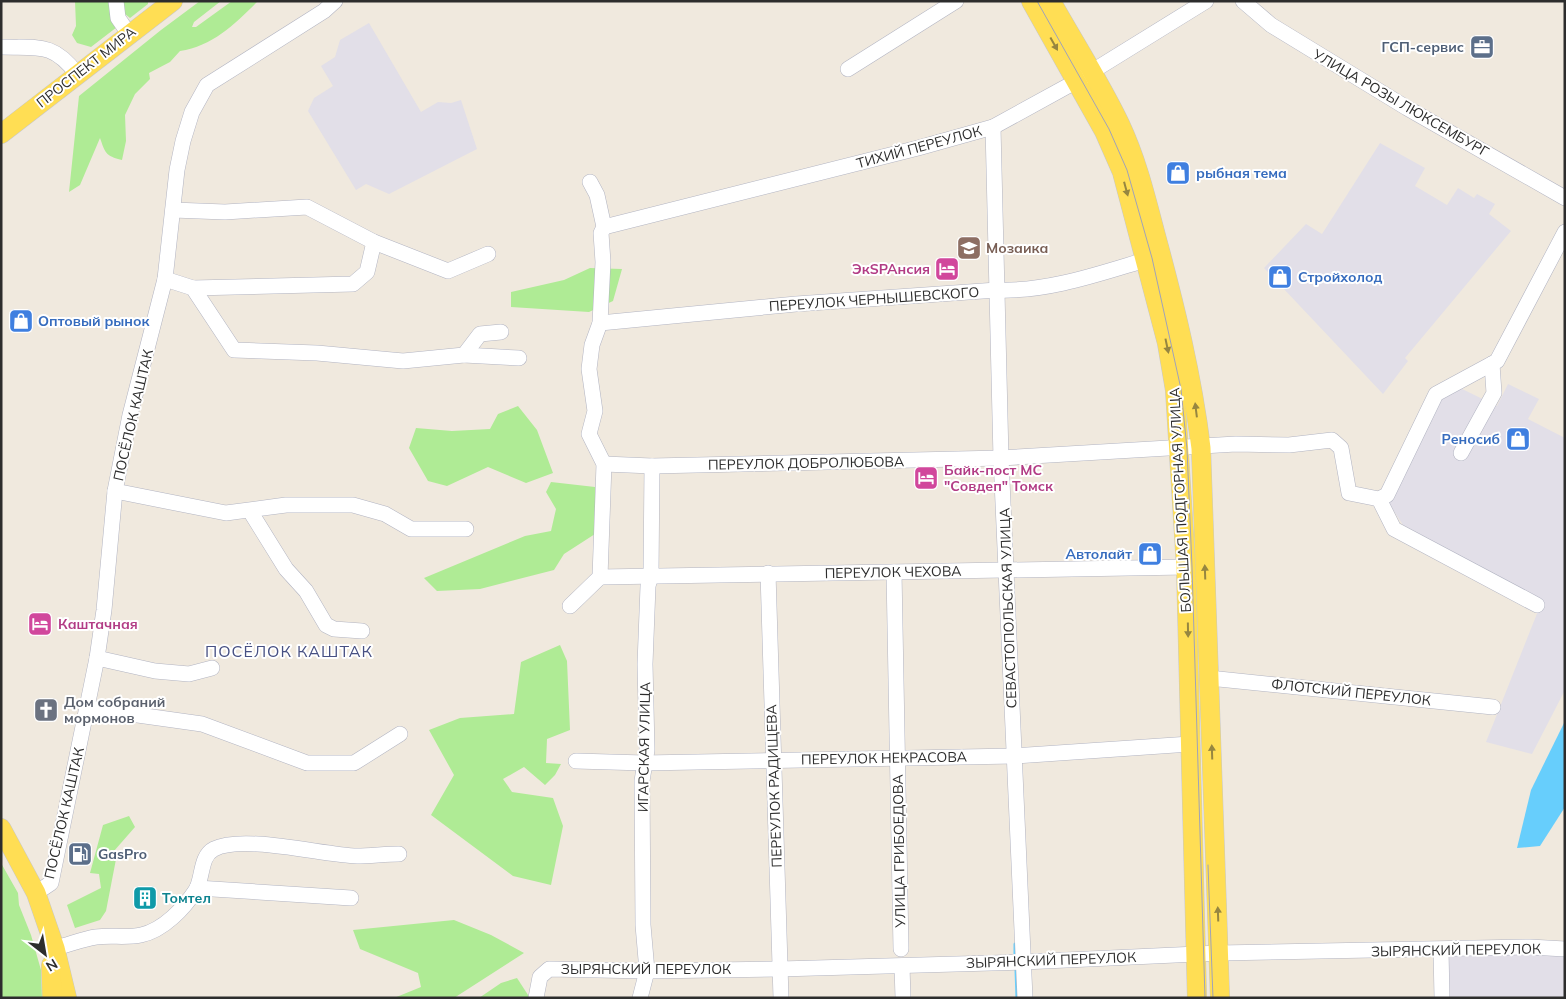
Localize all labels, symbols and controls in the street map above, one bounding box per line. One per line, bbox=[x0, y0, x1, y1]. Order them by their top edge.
street label: ПРОСПЕКТ МИРА bbox=[33, 22, 140, 111]
office icon: ГСП-сервис bbox=[1469, 34, 1495, 60]
one-way arrow bbox=[1050, 37, 1059, 51]
place label: ГСП-сервис bbox=[1381, 38, 1464, 56]
street label: УЛИЦА РОЗЫ ЛЮКСЕМБУРГ bbox=[1309, 45, 1492, 161]
street label: ТИХИЙ ПЕРЕУЛОК bbox=[854, 121, 984, 172]
shop icon: рыбная тема bbox=[1165, 160, 1191, 186]
place label: рыбная тема bbox=[1196, 164, 1287, 182]
one-way arrow bbox=[1123, 181, 1131, 196]
school or university icon: Мозаика bbox=[956, 235, 982, 261]
place label: Мозаика bbox=[986, 239, 1048, 257]
hotel icon: ЭкSPAнсия bbox=[934, 256, 960, 282]
place label: ЭкSPAнсия bbox=[852, 260, 930, 278]
shop icon: Стройхолод bbox=[1267, 264, 1293, 290]
place label: Стройхолод bbox=[1298, 268, 1382, 286]
street label: ПЕРЕУЛОК ЧЕРНЫШЕВСКОГО bbox=[768, 283, 980, 315]
shop icon: Оптовый рынок bbox=[8, 308, 34, 334]
place label: Оптовый рынок bbox=[38, 312, 150, 330]
one-way arrow bbox=[1163, 339, 1171, 354]
street label: ПОСЁЛОК КАШТАК bbox=[109, 347, 157, 483]
street label: БОЛЬШАЯ ПОДГОРНАЯ УЛИЦА bbox=[1165, 386, 1195, 613]
one-way arrow bbox=[1192, 401, 1200, 417]
shop icon: Реносиб bbox=[1505, 426, 1531, 452]
place label: Реносиб bbox=[1442, 430, 1500, 448]
street label: ПЕРЕУЛОК ДОБРОЛЮБОВА bbox=[708, 452, 905, 474]
place label: Байк-пост MC "Совдеп" Томск bbox=[944, 461, 1054, 495]
hotel icon: Байк-пост MC "Совдеп" Томск bbox=[913, 465, 939, 491]
street label: СЕВАСТОПОЛЬСКАЯ УЛИЦА bbox=[995, 507, 1021, 709]
shop icon: Автолайт bbox=[1137, 541, 1163, 567]
place label: Автолайт bbox=[1065, 545, 1132, 563]
street label: ПЕРЕУЛОК ЧЕХОВА bbox=[824, 562, 962, 582]
one-way arrow bbox=[1200, 564, 1208, 580]
hotel icon: Каштачная bbox=[27, 611, 53, 637]
place label: Каштачная bbox=[58, 615, 138, 633]
one-way arrow bbox=[1184, 622, 1192, 638]
district label: ПОСЁЛОК КАШТАК bbox=[205, 641, 373, 661]
street label: ФЛОТСКИЙ ПЕРЕУЛОК bbox=[1270, 675, 1433, 709]
street label: ИГАРСКАЯ УЛИЦА bbox=[634, 681, 654, 812]
place label: Дом собраний мормонов bbox=[64, 693, 165, 727]
church icon: Дом собраний мормонов bbox=[33, 697, 59, 723]
street label: ПЕРЕУЛОК РАДИЩЕВА bbox=[762, 703, 786, 868]
one-way arrow bbox=[1207, 743, 1215, 759]
street label: ПОСЁЛОК КАШТАК bbox=[40, 745, 88, 881]
street label: ПЕРЕУЛОК НЕКРАСОВА bbox=[801, 748, 968, 768]
street label: УЛИЦА ГРИБОЕДОВА bbox=[889, 774, 909, 929]
fuel station icon: GasPro bbox=[67, 841, 93, 867]
place label: GasPro bbox=[98, 845, 147, 863]
building icon: Томтел bbox=[132, 885, 158, 911]
place label: Томтел bbox=[162, 889, 211, 907]
one-way arrow bbox=[1213, 906, 1221, 922]
north arrow bbox=[20, 929, 70, 979]
street label: ЗЫРЯНСКИЙ ПЕРЕУЛОК bbox=[1371, 940, 1542, 960]
street label: ЗЫРЯНСКИЙ ПЕРЕУЛОК bbox=[966, 948, 1137, 972]
text: N bbox=[43, 955, 61, 976]
street label: ЗЫРЯНСКИЙ ПЕРЕУЛОК bbox=[561, 960, 732, 978]

